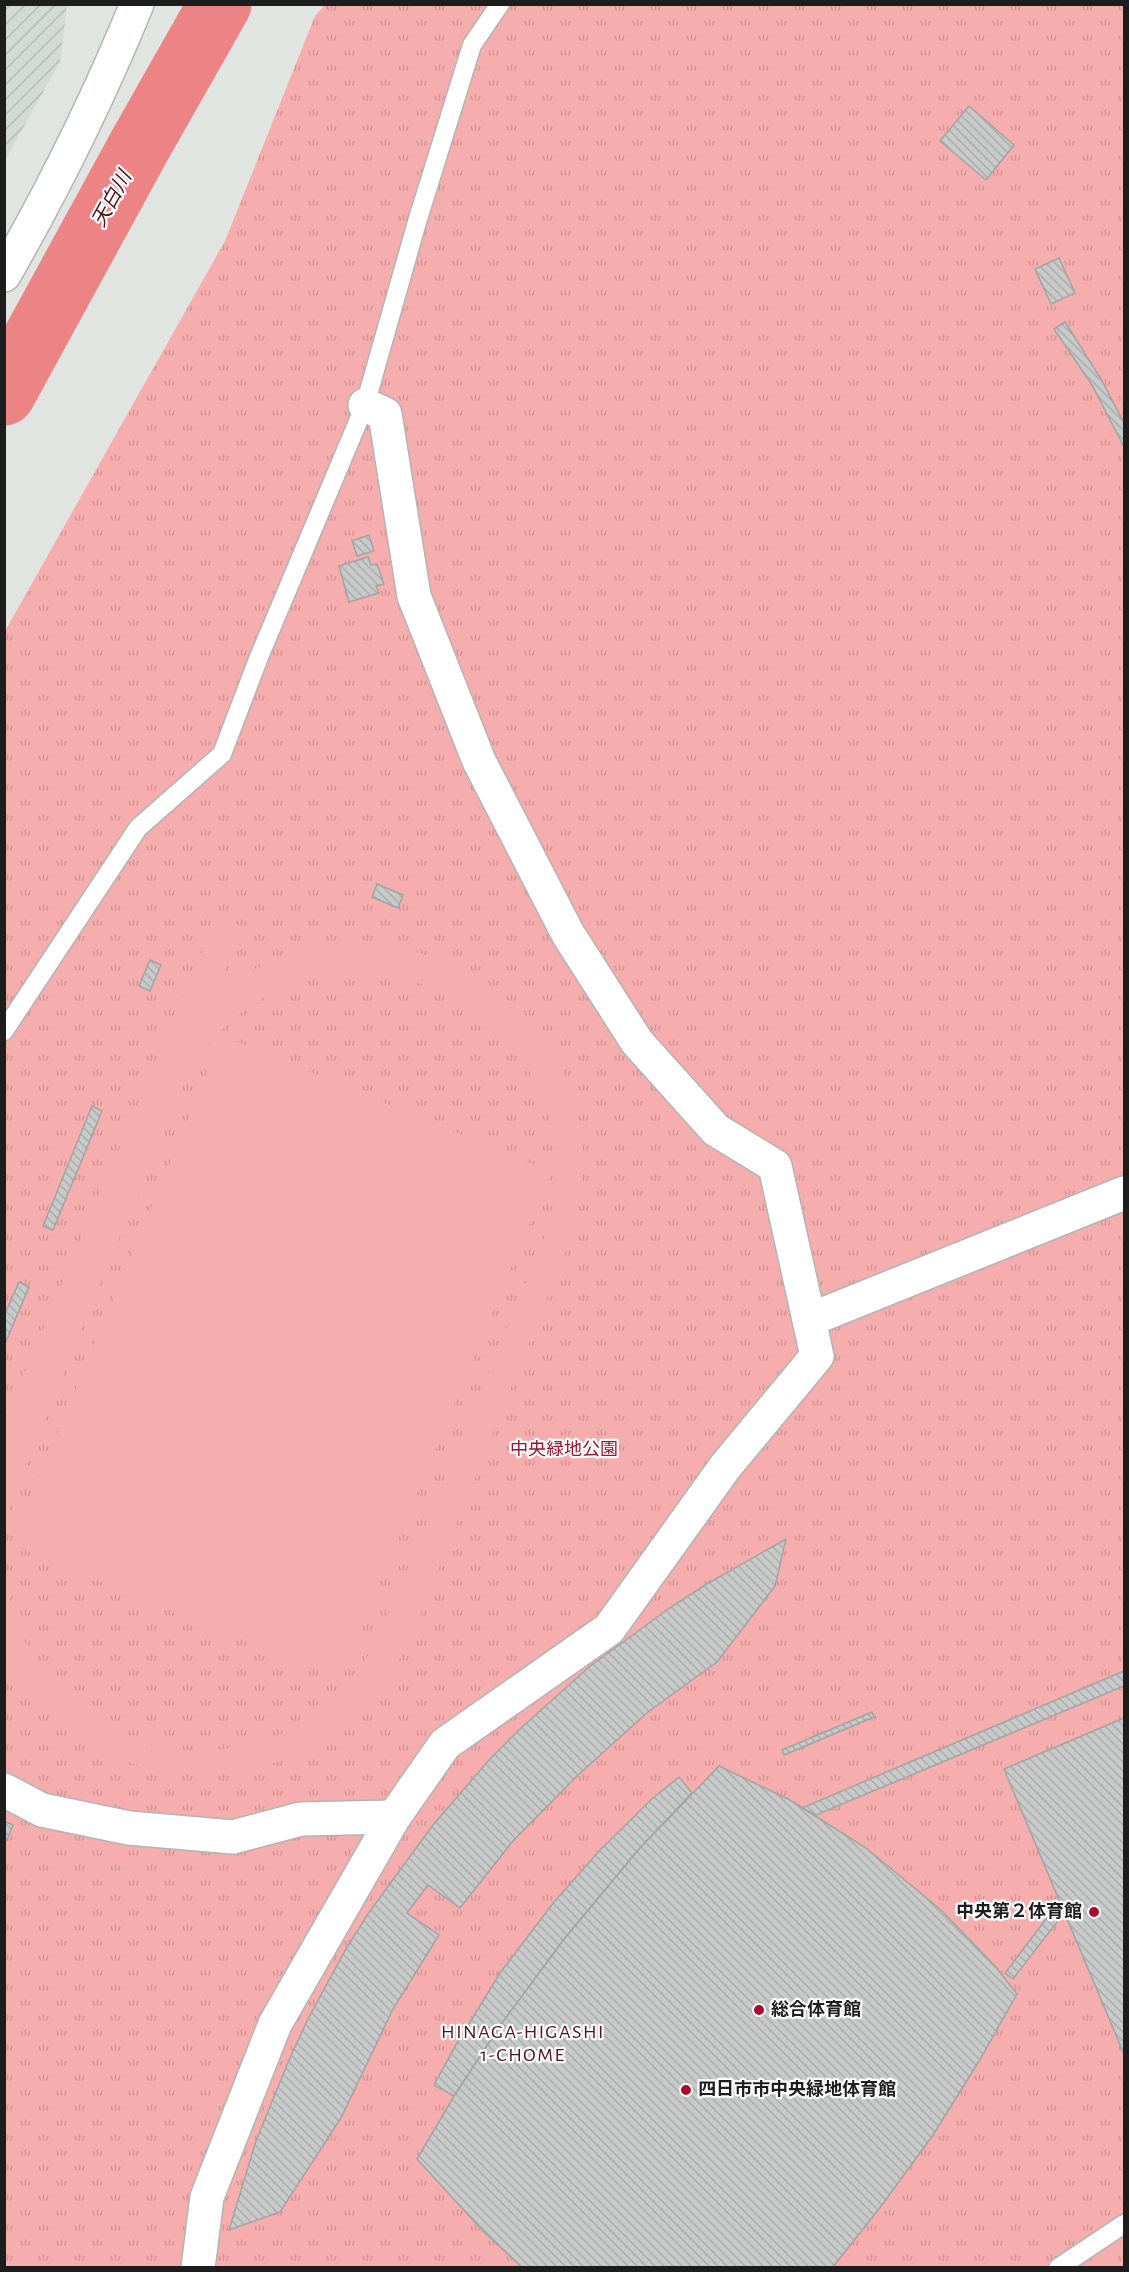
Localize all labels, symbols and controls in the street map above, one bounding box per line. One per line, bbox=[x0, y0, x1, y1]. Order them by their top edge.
water label: 天白川 bbox=[88, 166, 136, 230]
park label: 中央緑地公園 bbox=[510, 1440, 618, 1459]
place label: 中央第２体育館 bbox=[956, 1901, 1082, 1921]
marker: 中央第２体育館 bbox=[1087, 1905, 1101, 1919]
place label: 総合体育館 bbox=[771, 1999, 861, 2019]
marker: 総合体育館 bbox=[752, 2003, 766, 2017]
district label: HINAGA-HIGASHI 1-CHOME bbox=[441, 2022, 605, 2065]
place label: 四日市市中央緑地体育館 bbox=[698, 2079, 896, 2099]
marker: 四日市市中央緑地体育館 bbox=[679, 2083, 693, 2097]

